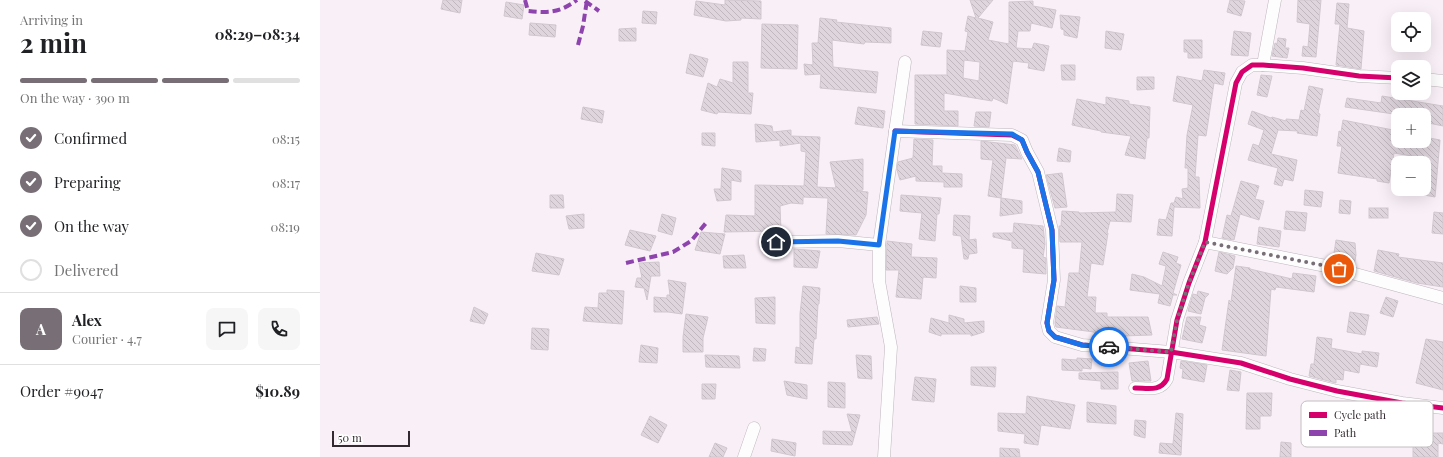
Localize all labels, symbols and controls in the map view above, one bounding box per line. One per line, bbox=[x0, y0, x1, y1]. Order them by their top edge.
text: Arriving in bbox=[20, 11, 83, 28]
map controls bbox=[1391, 12, 1431, 196]
button: locate bbox=[1391, 12, 1431, 52]
text: 08:29–08:34 bbox=[215, 24, 300, 44]
text: 2 min bbox=[20, 25, 87, 60]
button: layers bbox=[1391, 60, 1431, 100]
text: On the way · 390 m bbox=[20, 89, 130, 106]
button: + bbox=[1391, 108, 1431, 148]
icon: check bbox=[20, 127, 42, 149]
text: Confirmed bbox=[54, 128, 127, 148]
text: 08:15 bbox=[272, 130, 300, 147]
button: − bbox=[1391, 156, 1431, 196]
icon: check bbox=[20, 171, 42, 193]
text: Preparing bbox=[54, 172, 121, 192]
text: 08:17 bbox=[272, 174, 300, 191]
icon: check bbox=[20, 215, 42, 237]
text: On the way bbox=[54, 216, 129, 236]
text: 08:19 bbox=[271, 218, 300, 235]
pin bbox=[759, 225, 793, 259]
icon: home bbox=[765, 231, 787, 253]
pin bbox=[1322, 252, 1356, 286]
icon: bag bbox=[1328, 258, 1350, 280]
text: Delivered bbox=[54, 260, 119, 280]
button: chat bbox=[206, 308, 248, 350]
button: phone bbox=[258, 308, 300, 350]
text: Alex bbox=[72, 310, 102, 330]
text: A bbox=[36, 319, 46, 339]
courier bbox=[1089, 327, 1129, 367]
text: Courier · 4.7 bbox=[72, 330, 142, 347]
icon: car bbox=[1098, 336, 1120, 358]
text: Order #9047 bbox=[20, 381, 103, 401]
text: $10.89 bbox=[255, 381, 300, 401]
legend bbox=[1301, 401, 1433, 447]
text: Cycle path bbox=[1334, 407, 1386, 422]
text: Path bbox=[1334, 425, 1357, 440]
scale bar bbox=[332, 429, 410, 448]
text: 50 m bbox=[338, 430, 362, 445]

